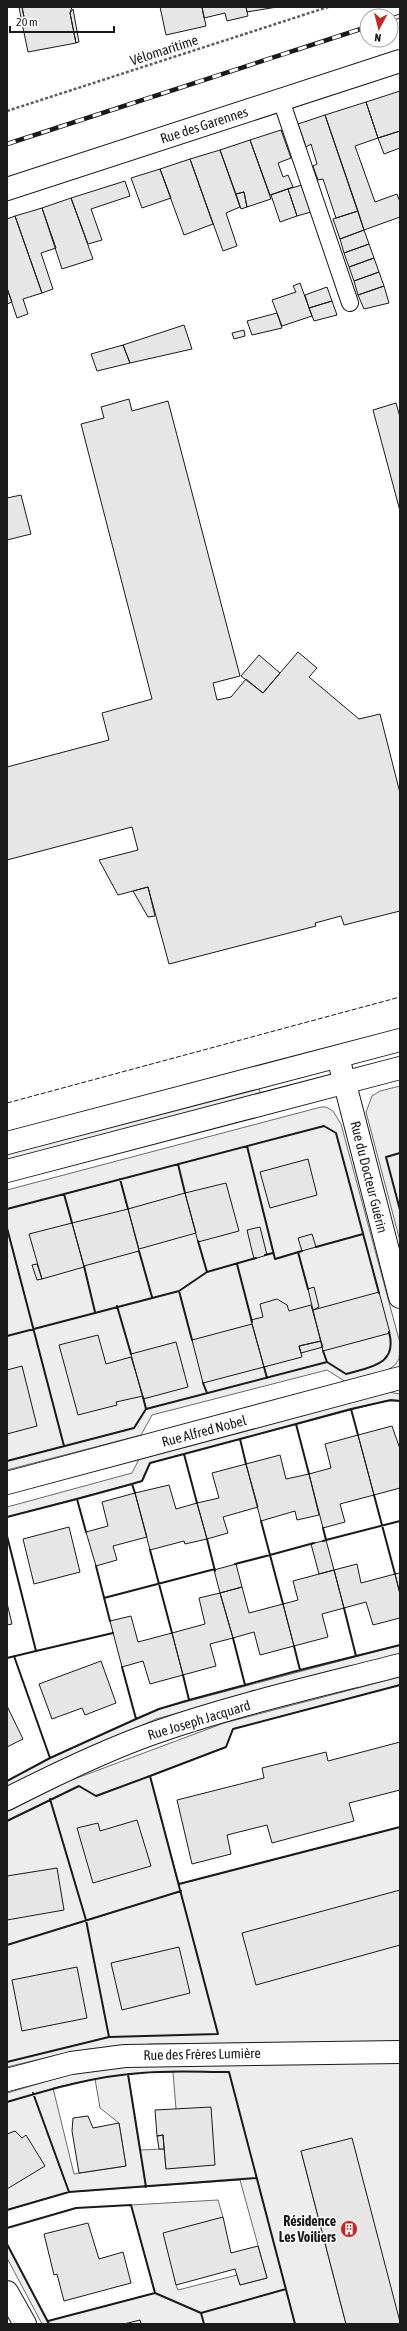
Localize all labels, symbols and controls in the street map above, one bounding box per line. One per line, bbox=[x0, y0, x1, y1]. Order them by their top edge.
scale bar bbox=[10, 8, 114, 34]
north arrow bbox=[359, 8, 399, 48]
text: 20 m bbox=[16, 15, 38, 29]
street label: Vélomaritime bbox=[128, 31, 200, 69]
text: N bbox=[374, 32, 382, 44]
street label: Rue des Garennes bbox=[158, 103, 250, 147]
street label: Rue du Docteur Guérin bbox=[347, 1119, 391, 1235]
street label: Rue Alfred Nobel bbox=[160, 1412, 248, 1450]
street label: Rue Joseph Jacquard bbox=[146, 1697, 252, 1743]
street label: Rue des Frères Lumière bbox=[143, 2045, 261, 2063]
place label: Résidence Les Voiliers bbox=[279, 2213, 336, 2245]
building icon: Résidence Les Voiliers bbox=[339, 2219, 359, 2239]

